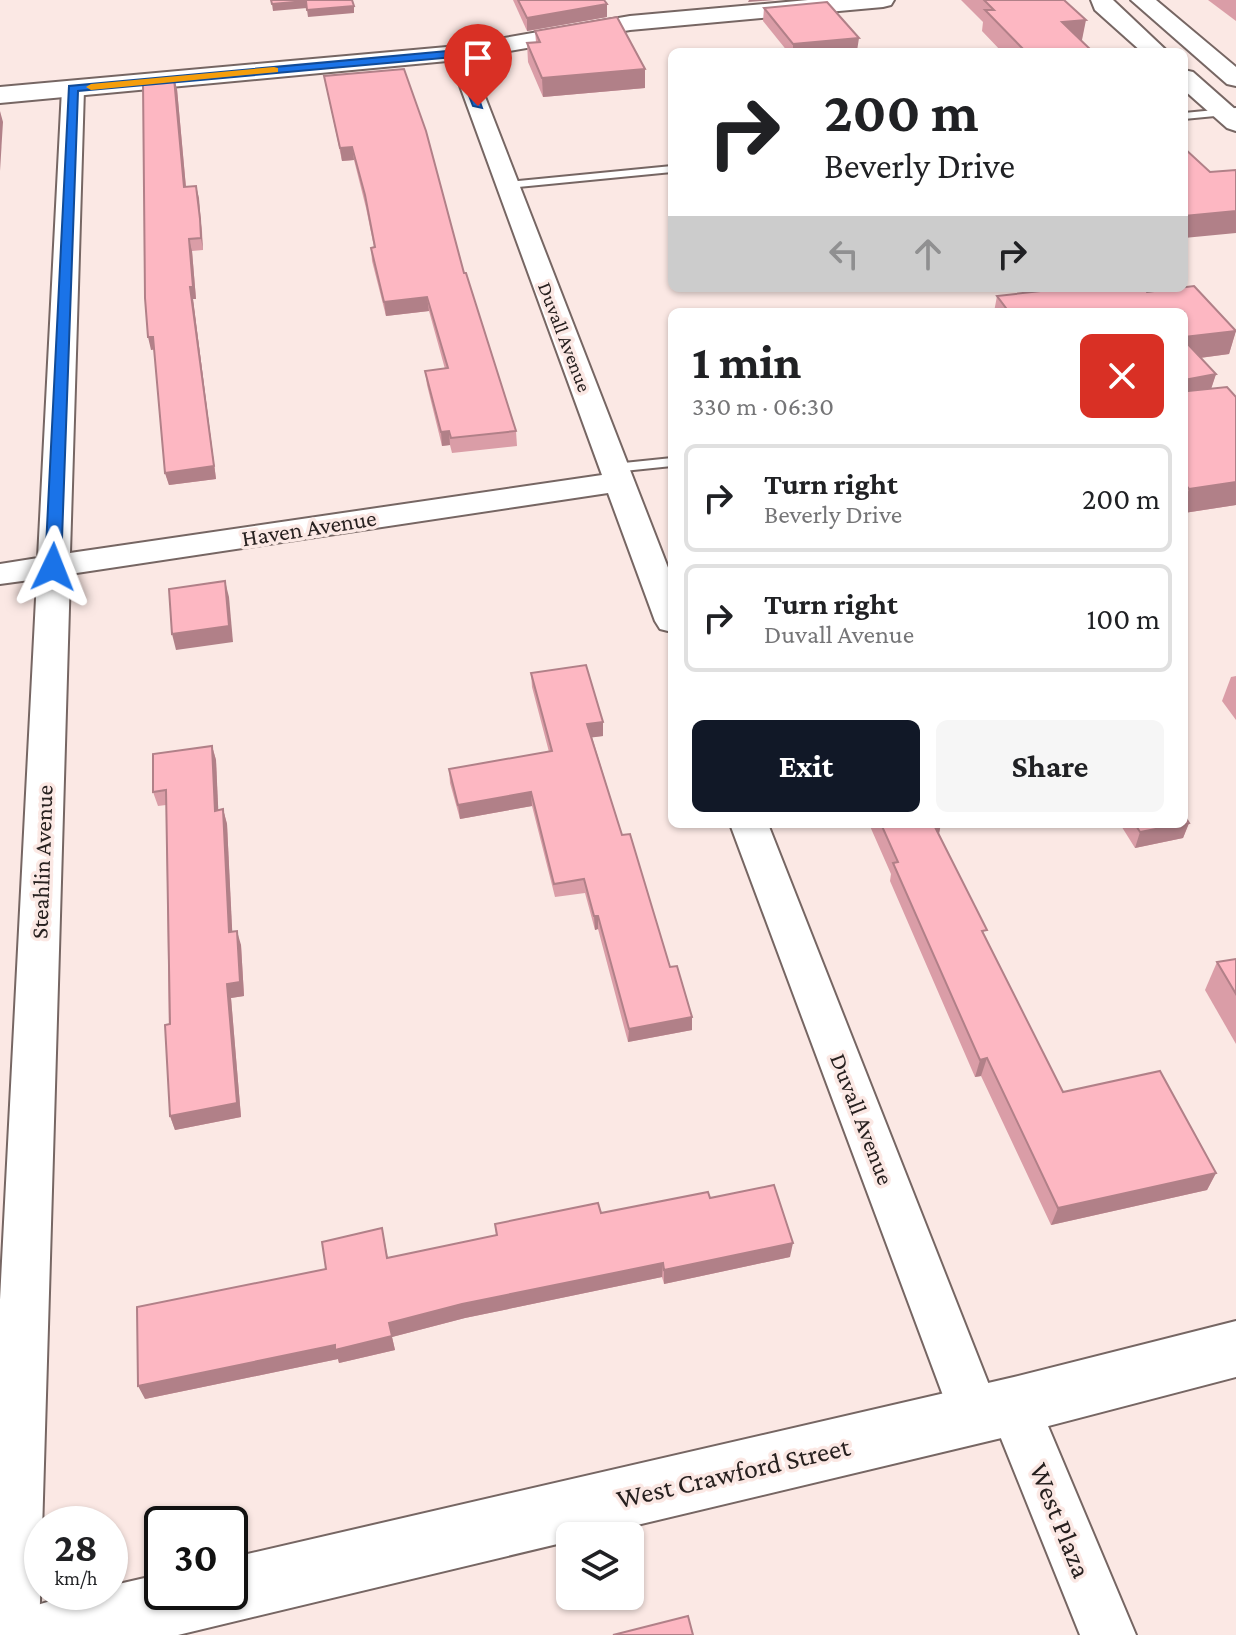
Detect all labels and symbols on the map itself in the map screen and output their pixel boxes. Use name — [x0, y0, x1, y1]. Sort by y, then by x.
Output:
pin — [444, 24, 512, 106]
street label: Duvall Avenue — [534, 279, 596, 395]
street label: Haven Avenue — [240, 504, 378, 551]
position arrow — [11, 525, 95, 609]
street label: Steahlin Avenue — [25, 784, 58, 940]
street label: Duvall Avenue — [825, 1049, 900, 1188]
street label: West Crawford Street — [613, 1430, 854, 1514]
street label: West Plaza — [1023, 1458, 1098, 1582]
speed limit sign: 30 — [144, 1506, 248, 1610]

